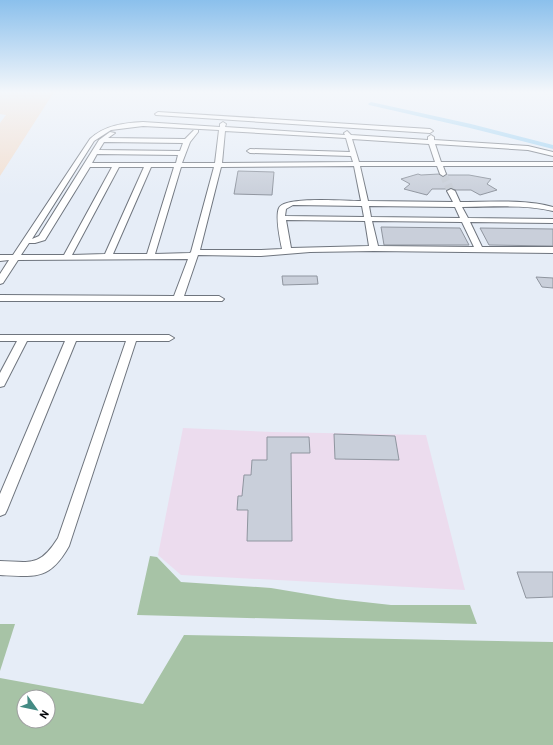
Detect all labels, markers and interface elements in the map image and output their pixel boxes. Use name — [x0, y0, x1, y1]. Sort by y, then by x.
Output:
north arrow — [16, 689, 56, 729]
text: N — [37, 708, 52, 721]

